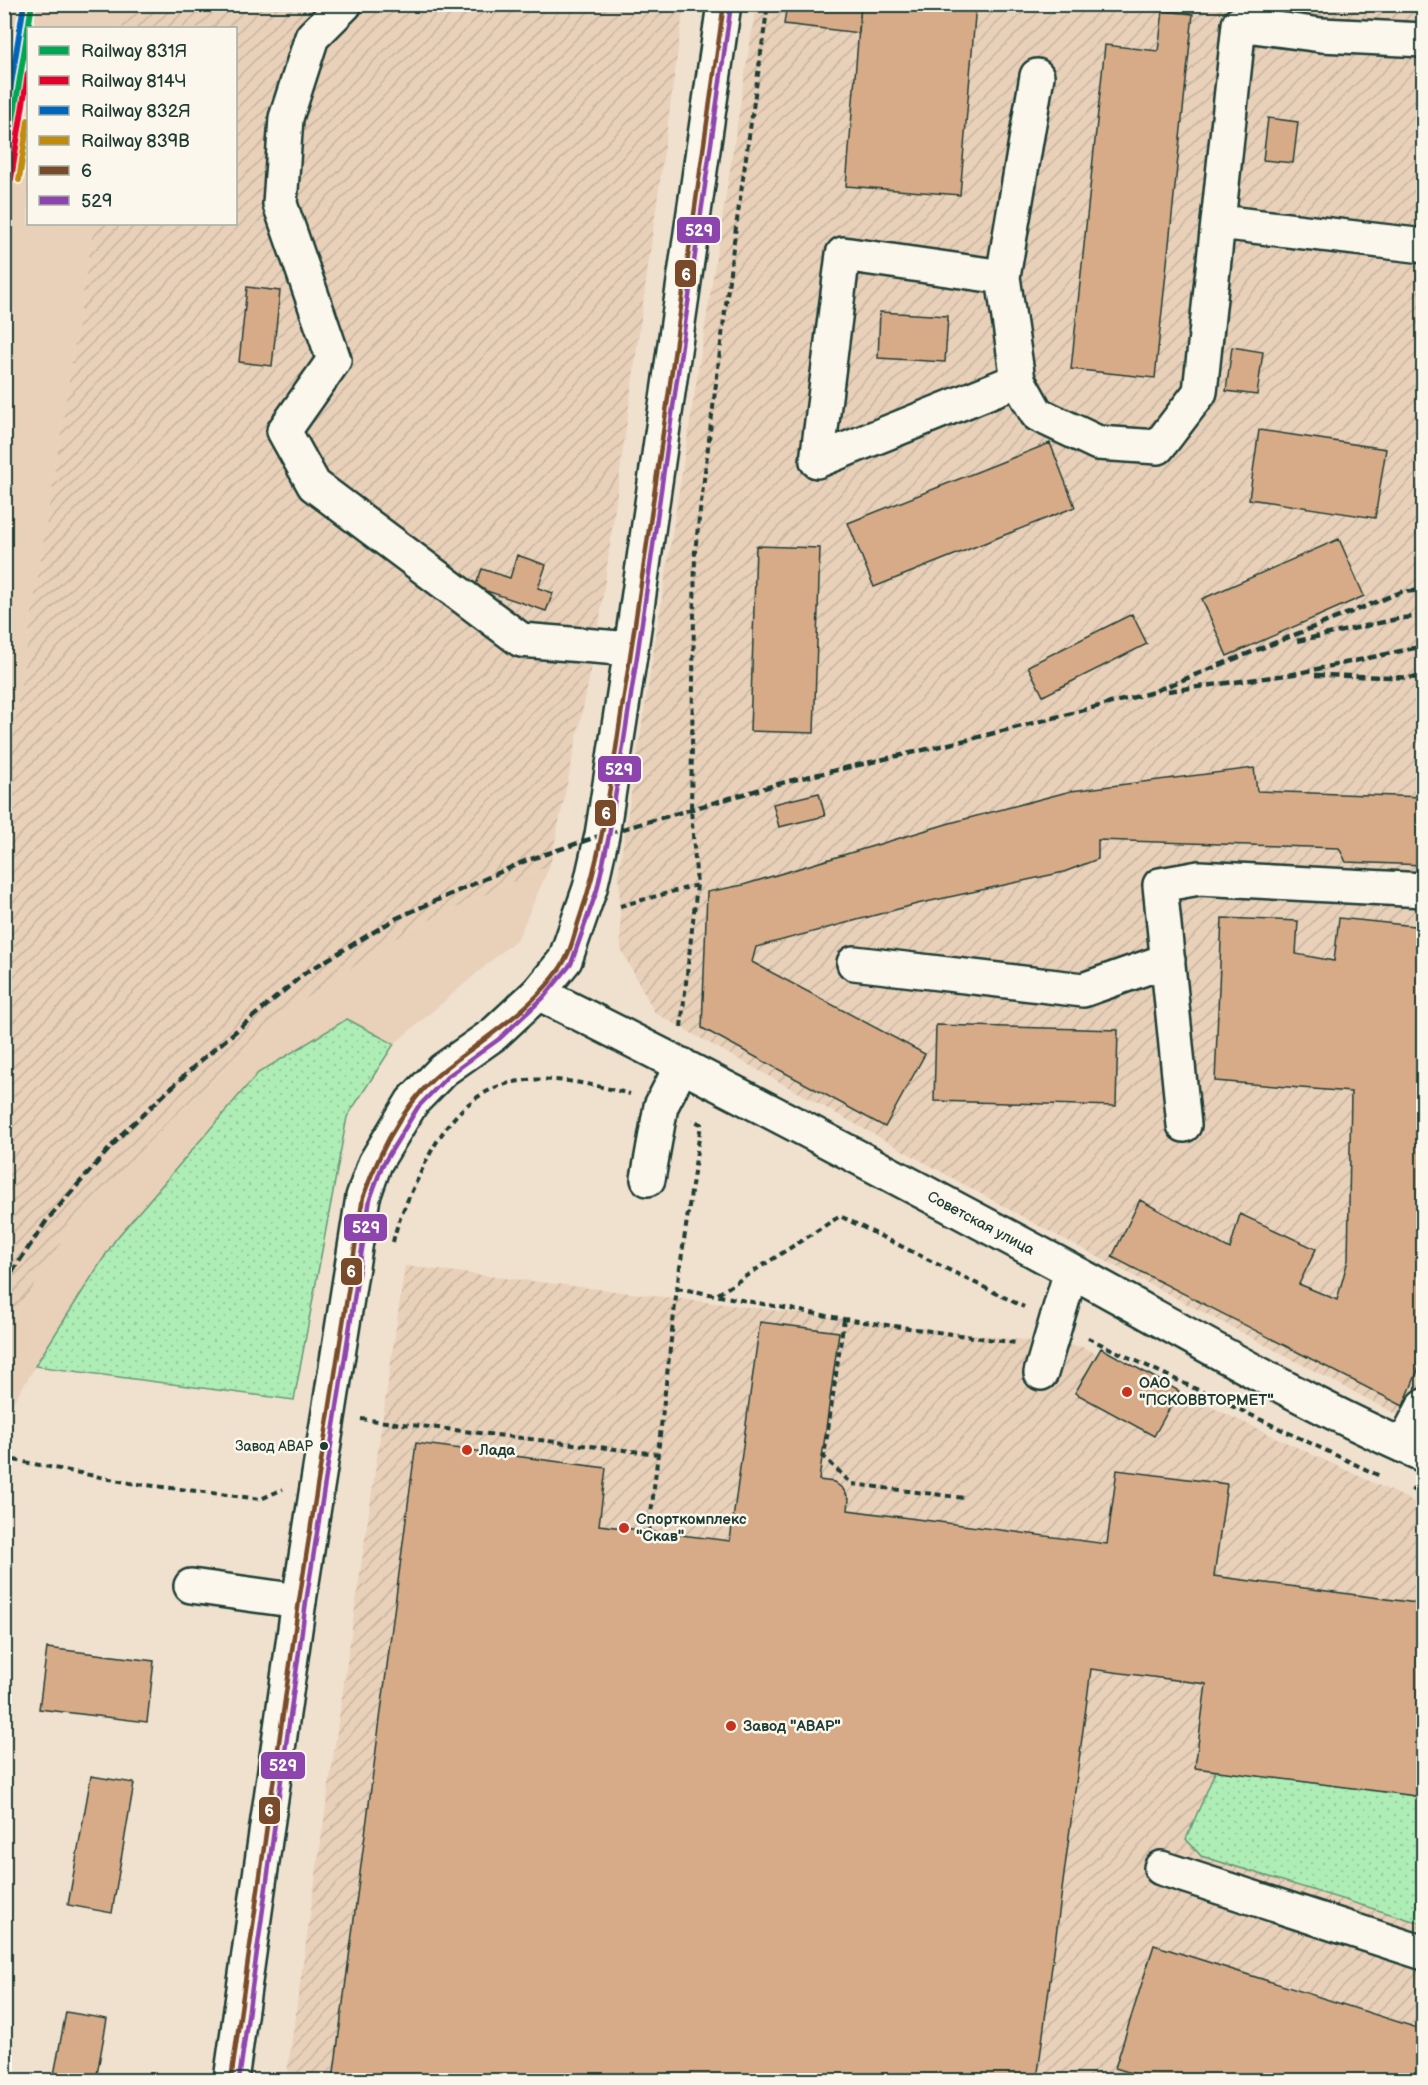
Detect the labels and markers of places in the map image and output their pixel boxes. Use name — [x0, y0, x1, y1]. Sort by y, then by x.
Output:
place label: ОАО "ПСКОВВТОРМЕТ" — [1139, 1374, 1274, 1410]
marker: ОАО "ПСКОВВТОРМЕТ" — [1120, 1385, 1134, 1399]
place label: Завод АВАР — [235, 1438, 313, 1455]
marker: Завод АВАР — [318, 1440, 330, 1452]
place label: Лада — [478, 1441, 515, 1460]
marker: Лада — [460, 1443, 474, 1457]
place label: Спорткомплекс "Скав" — [636, 1510, 747, 1546]
marker: Спорткомплекс "Скав" — [617, 1521, 631, 1535]
place label: Завод "АВАР" — [743, 1717, 841, 1736]
marker: Завод "АВАР" — [724, 1719, 738, 1733]

